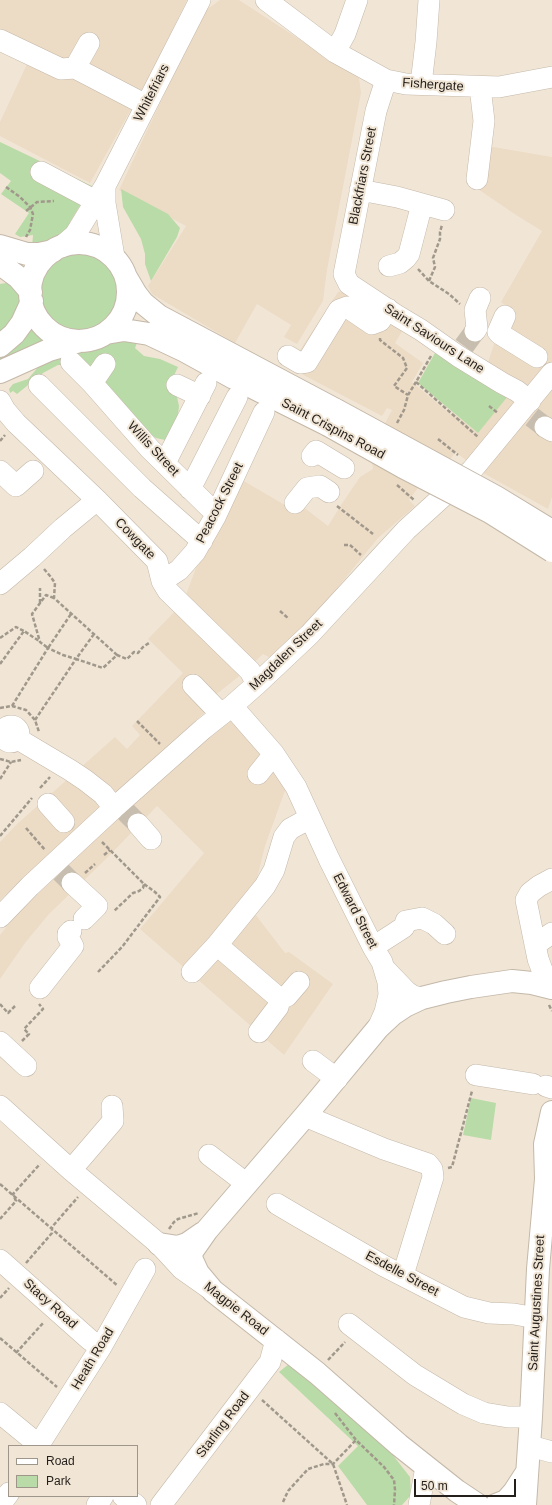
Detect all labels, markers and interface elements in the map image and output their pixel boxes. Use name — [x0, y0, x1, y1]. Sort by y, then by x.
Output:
street label: Whitefriars — [131, 62, 173, 124]
street label: Fishergate — [402, 75, 464, 95]
street label: Blackfriars Street — [346, 126, 380, 226]
street label: Saint Saviours Lane — [381, 301, 487, 377]
street label: Saint Crispins Road — [279, 395, 387, 463]
street label: Willis Street — [124, 419, 182, 479]
street label: Peacock Street — [193, 460, 247, 546]
street label: Cowgate — [112, 515, 158, 563]
street label: Magdalen Street — [246, 616, 326, 694]
street label: Edward Street — [329, 871, 381, 951]
street label: Saint Augustines Street — [526, 1235, 548, 1371]
street label: Esdelle Street — [363, 1248, 441, 1300]
street label: Stacy Road — [20, 1276, 80, 1332]
street label: Magpie Road — [201, 1279, 271, 1339]
street label: Heath Road — [68, 1325, 118, 1393]
street label: Starling Road — [193, 1389, 253, 1461]
legend — [8, 1445, 138, 1497]
text: Road — [46, 1454, 75, 1468]
scale bar — [416, 1471, 518, 1497]
text: Park — [46, 1474, 71, 1488]
text: 50 m — [421, 1479, 448, 1493]

